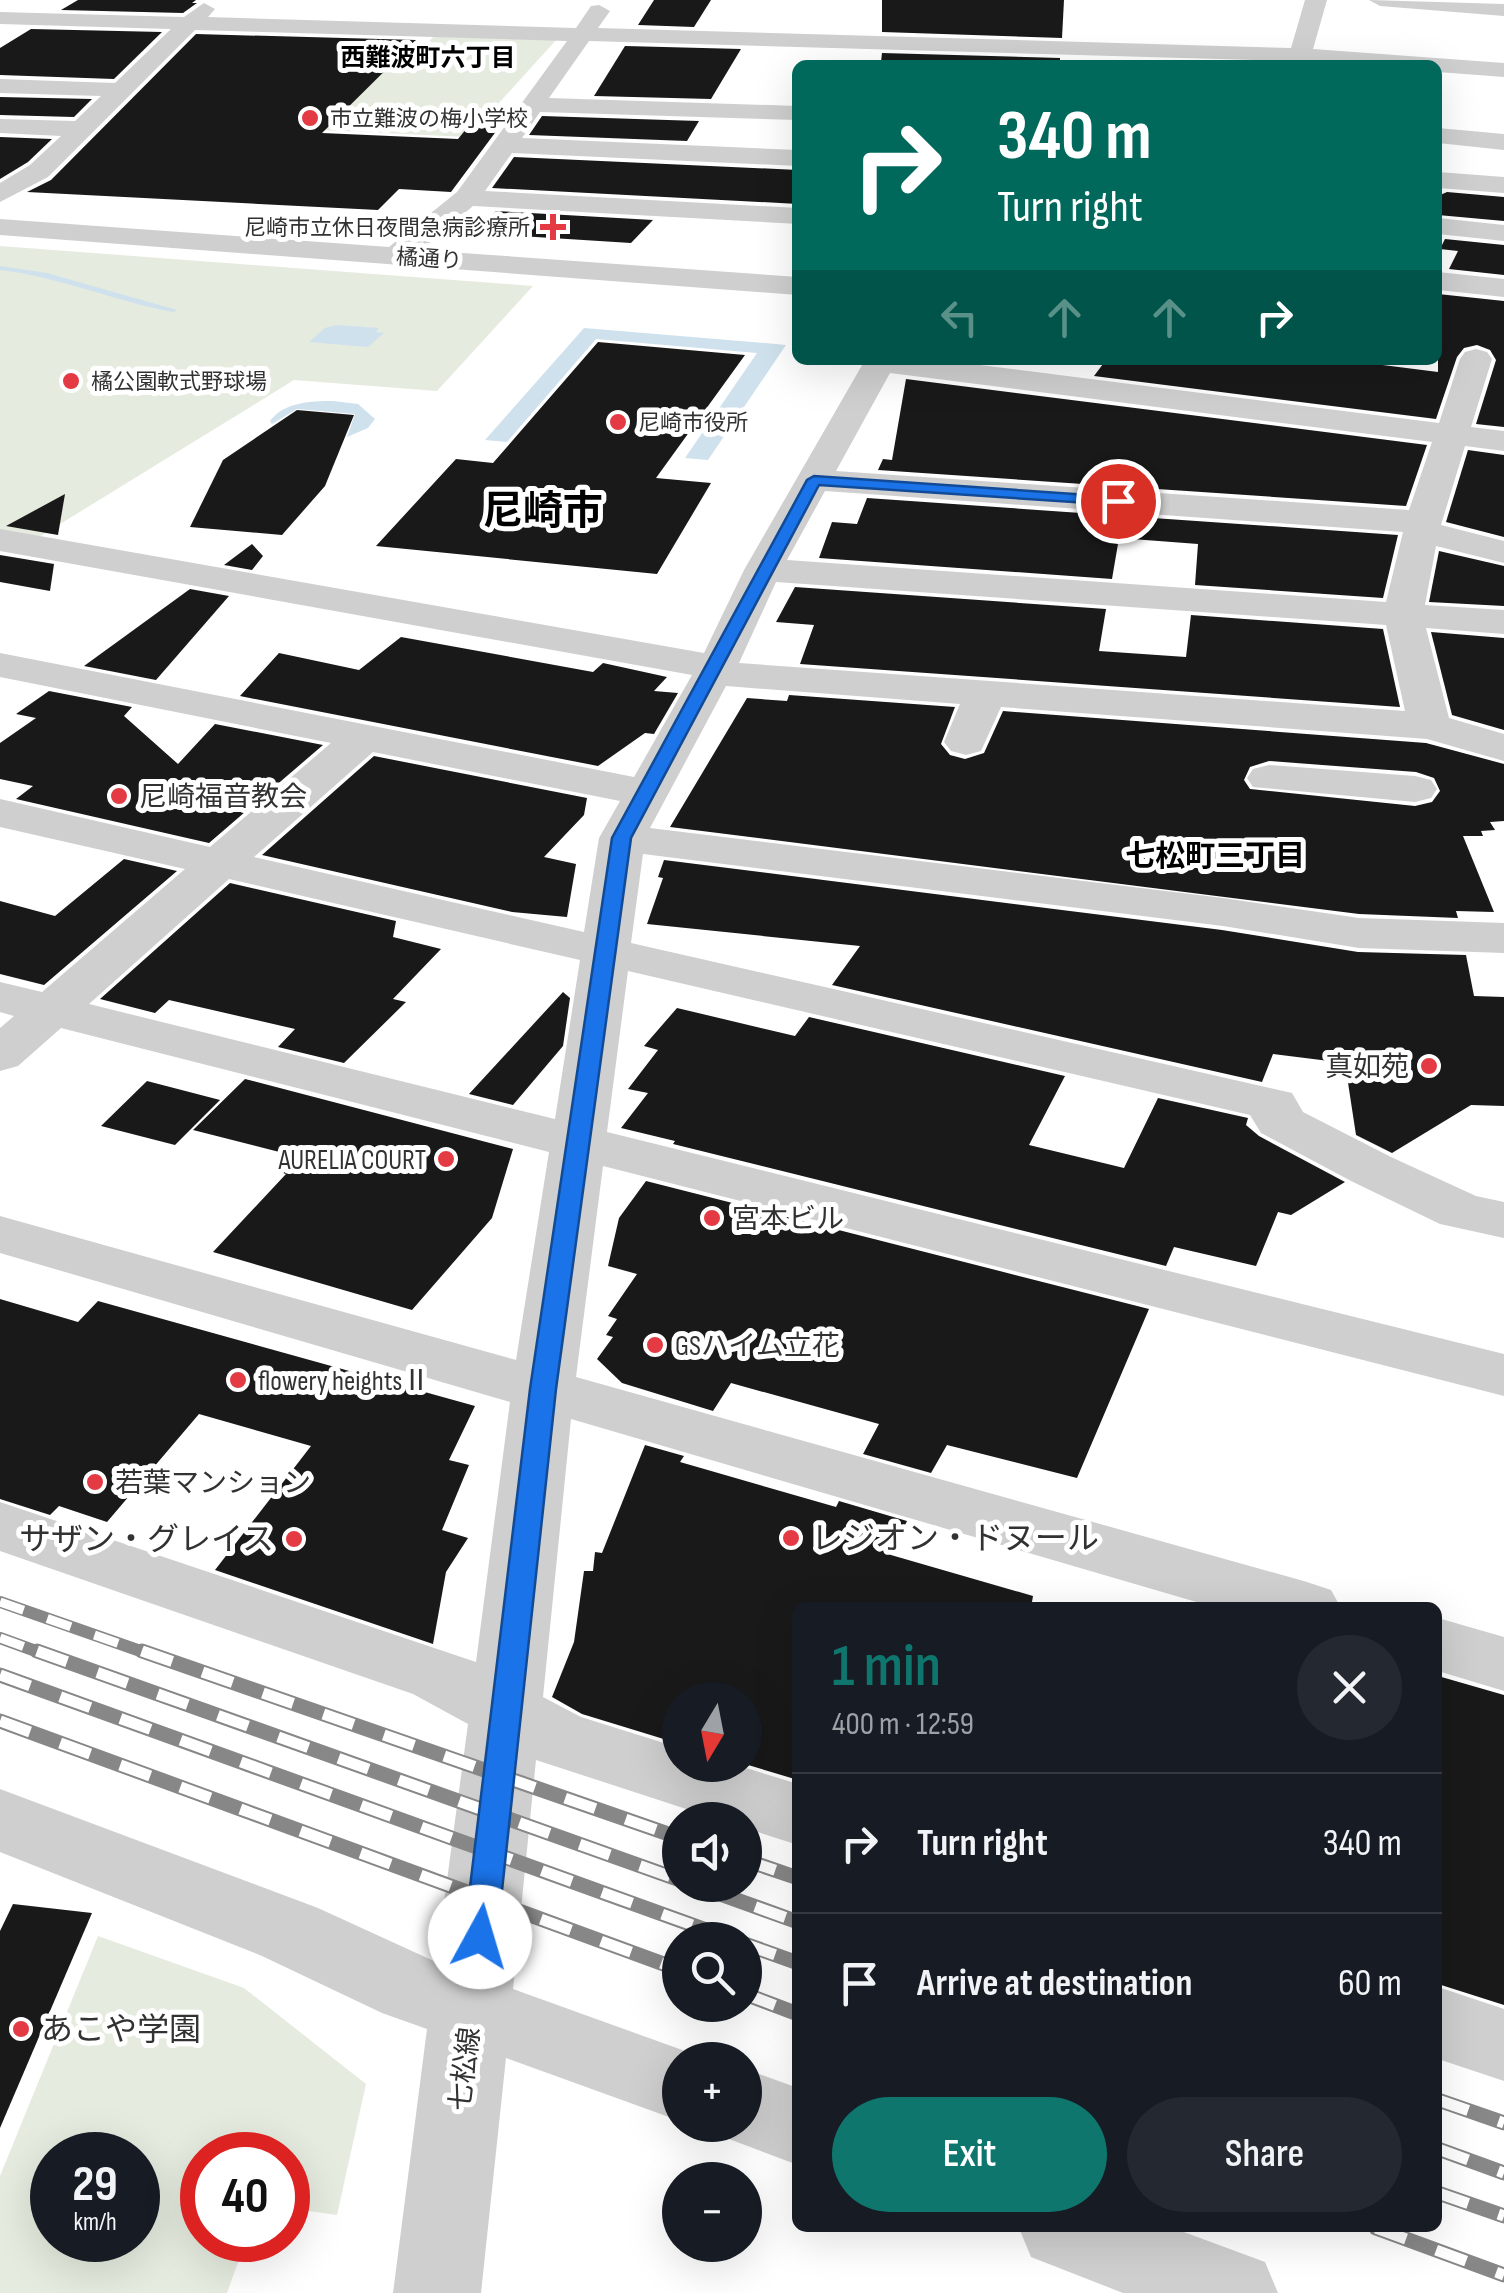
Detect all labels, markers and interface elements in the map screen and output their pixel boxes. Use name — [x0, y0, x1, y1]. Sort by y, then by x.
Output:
district label: 西難波町六丁目 — [340, 43, 516, 74]
text: 340 m — [997, 95, 1152, 179]
icon: right — [832, 100, 962, 230]
place label: 市立難波の梅小学校 — [330, 106, 528, 133]
marker: 市立難波の梅小学校 — [299, 107, 321, 129]
text: Turn right — [997, 180, 1143, 235]
marker: 尼崎市立休日夜間急病診療所 — [540, 214, 566, 240]
place label: 尼崎市立休日夜間急病診療所 — [244, 215, 530, 242]
street label: 橘通り — [395, 244, 463, 275]
icon: left — [932, 290, 987, 345]
icon: ahead — [1037, 290, 1092, 345]
icon: ahead — [1142, 290, 1197, 345]
icon: right — [1247, 290, 1302, 345]
place label: 橘公園軟式野球場 — [91, 369, 267, 396]
marker: 橘公園軟式野球場 — [60, 370, 82, 392]
place label: 尼崎市役所 — [638, 410, 748, 437]
marker: 尼崎市役所 — [607, 411, 629, 433]
pin — [1076, 459, 1161, 544]
icon: arrive — [1091, 474, 1146, 529]
district label: 尼崎市 — [483, 488, 603, 536]
place label: 尼崎福音教会 — [139, 781, 307, 814]
marker: 尼崎福音教会 — [108, 785, 130, 807]
district label: 七松町三丁目 — [1125, 839, 1305, 875]
place label: 真如苑 — [1325, 1051, 1409, 1084]
marker: 真如苑 — [1418, 1055, 1440, 1077]
place label: AURELIA COURT — [277, 1144, 426, 1177]
marker: AURELIA COURT — [435, 1148, 457, 1170]
place label: 宮本ビル — [732, 1203, 844, 1236]
marker: 宮本ビル — [701, 1207, 723, 1229]
place label: GSハイム立花 — [675, 1330, 840, 1363]
marker: GSハイム立花 — [644, 1334, 666, 1356]
place label: flowery heightsⅡ — [258, 1365, 430, 1398]
marker: flowery heightsⅡ — [227, 1369, 249, 1391]
place label: 若葉マンション — [115, 1467, 311, 1500]
marker: 若葉マンション — [84, 1471, 106, 1493]
place label: レジオン・ドヌール — [811, 1520, 1099, 1559]
place label: サザン・グレイス — [19, 1521, 274, 1560]
marker: レジオン・ドヌール — [780, 1527, 802, 1549]
marker: サザン・グレイス — [283, 1528, 305, 1550]
text: 1 min — [832, 1631, 941, 1703]
button: close — [1297, 1635, 1402, 1740]
north arrow — [662, 1682, 762, 1782]
map controls — [662, 1682, 762, 2262]
text: 400 m · 12:59 — [832, 1705, 974, 1744]
button: sound — [662, 1802, 762, 1902]
icon: right — [832, 1816, 887, 1871]
text: Turn right — [917, 1821, 1048, 1866]
text: 340 m — [1323, 1821, 1402, 1866]
position arrow — [428, 1885, 532, 1989]
button: search — [662, 1922, 762, 2022]
icon: arrive — [832, 1956, 887, 2011]
text: Arrive at destination — [917, 1961, 1192, 2006]
text: 60 m — [1338, 1961, 1402, 2006]
place label: あこや学園 — [41, 2011, 201, 2050]
marker: あこや学園 — [10, 2018, 32, 2040]
street label: 七松線 — [444, 2025, 487, 2113]
button: + — [662, 2042, 762, 2142]
button: Exit — [832, 2097, 1107, 2212]
button: Share — [1127, 2097, 1402, 2212]
speed limit sign: 40 — [180, 2132, 310, 2262]
text: 29 — [72, 2155, 118, 2215]
button: − — [662, 2162, 762, 2262]
text: km/h — [73, 2207, 117, 2238]

